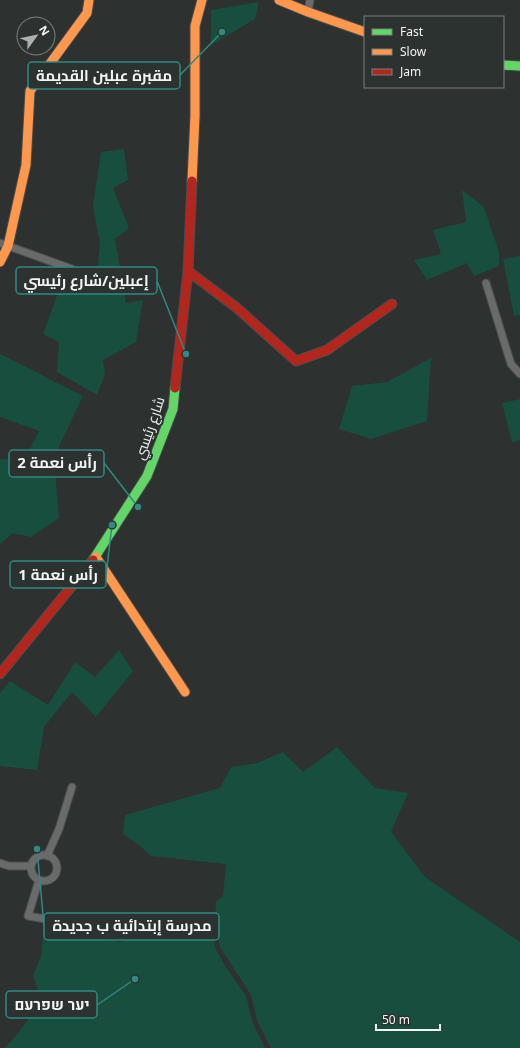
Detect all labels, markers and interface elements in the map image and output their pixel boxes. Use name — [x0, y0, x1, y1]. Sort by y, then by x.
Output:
north arrow — [16, 16, 56, 56]
legend — [364, 16, 504, 88]
text: N — [36, 22, 54, 38]
text: Fast — [400, 23, 424, 40]
text: Slow — [400, 43, 427, 60]
callout: مقبرة عبلين القديمة — [28, 62, 180, 89]
text: Jam — [399, 63, 421, 80]
text: مقبرة عبلين القديمة — [36, 65, 172, 85]
callout: إعبلين/شارع رئيسي — [16, 267, 157, 294]
text: إعبلين/شارع رئيسي — [23, 270, 149, 293]
street label: شارع رئيسي — [129, 394, 171, 463]
callout: رأس نعمة 2 — [9, 450, 104, 477]
text: رأس نعمة 2 — [17, 452, 97, 472]
callout: رأس نعمة 1 — [10, 561, 106, 588]
text: رأس نعمة 1 — [18, 564, 98, 584]
callout: مدرسة إبتدائية ب جديدة — [44, 913, 219, 940]
text: مدرسة إبتدائية ب جديدة — [52, 915, 212, 936]
callout: יער שפרעם — [6, 991, 97, 1018]
text: יער שפרעם — [14, 994, 90, 1014]
scale bar — [376, 1006, 440, 1032]
text: 50 m — [382, 1011, 410, 1028]

